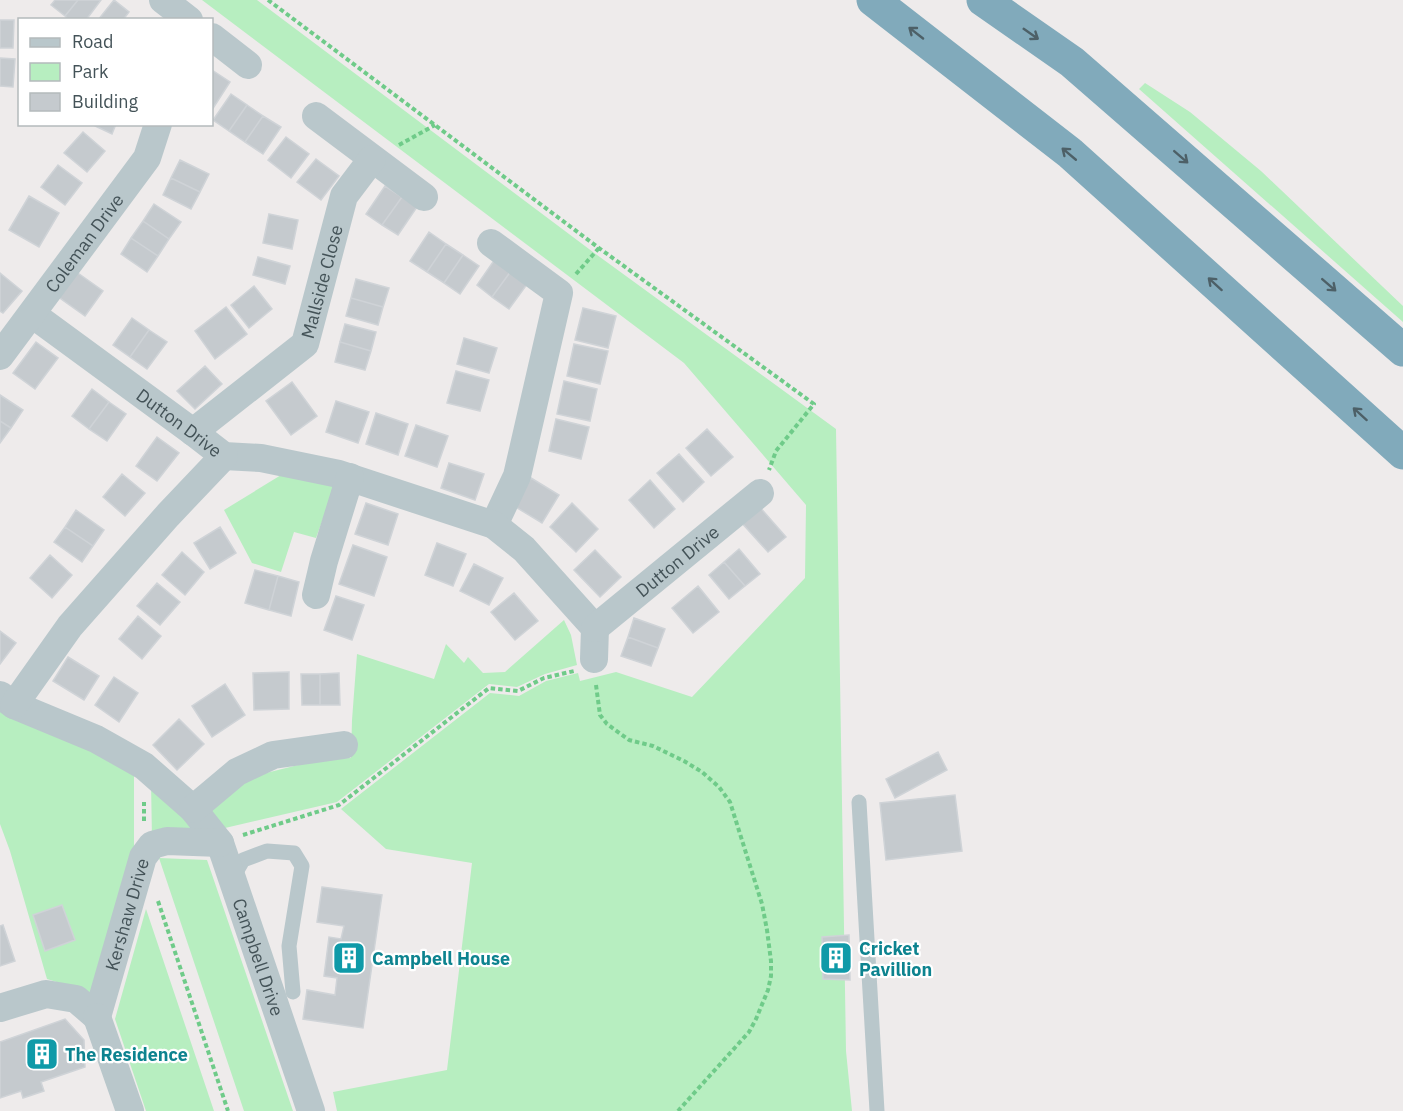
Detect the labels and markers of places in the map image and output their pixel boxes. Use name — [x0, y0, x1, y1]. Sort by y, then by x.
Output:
place label: Cricket Pavillion — [859, 937, 932, 981]
building icon: Campbell House — [331, 940, 367, 976]
building icon: Cricket Pavillion — [818, 940, 854, 976]
place label: Campbell House — [372, 947, 510, 970]
building icon: The Residence — [24, 1036, 60, 1072]
place label: The Residence — [65, 1043, 188, 1066]

